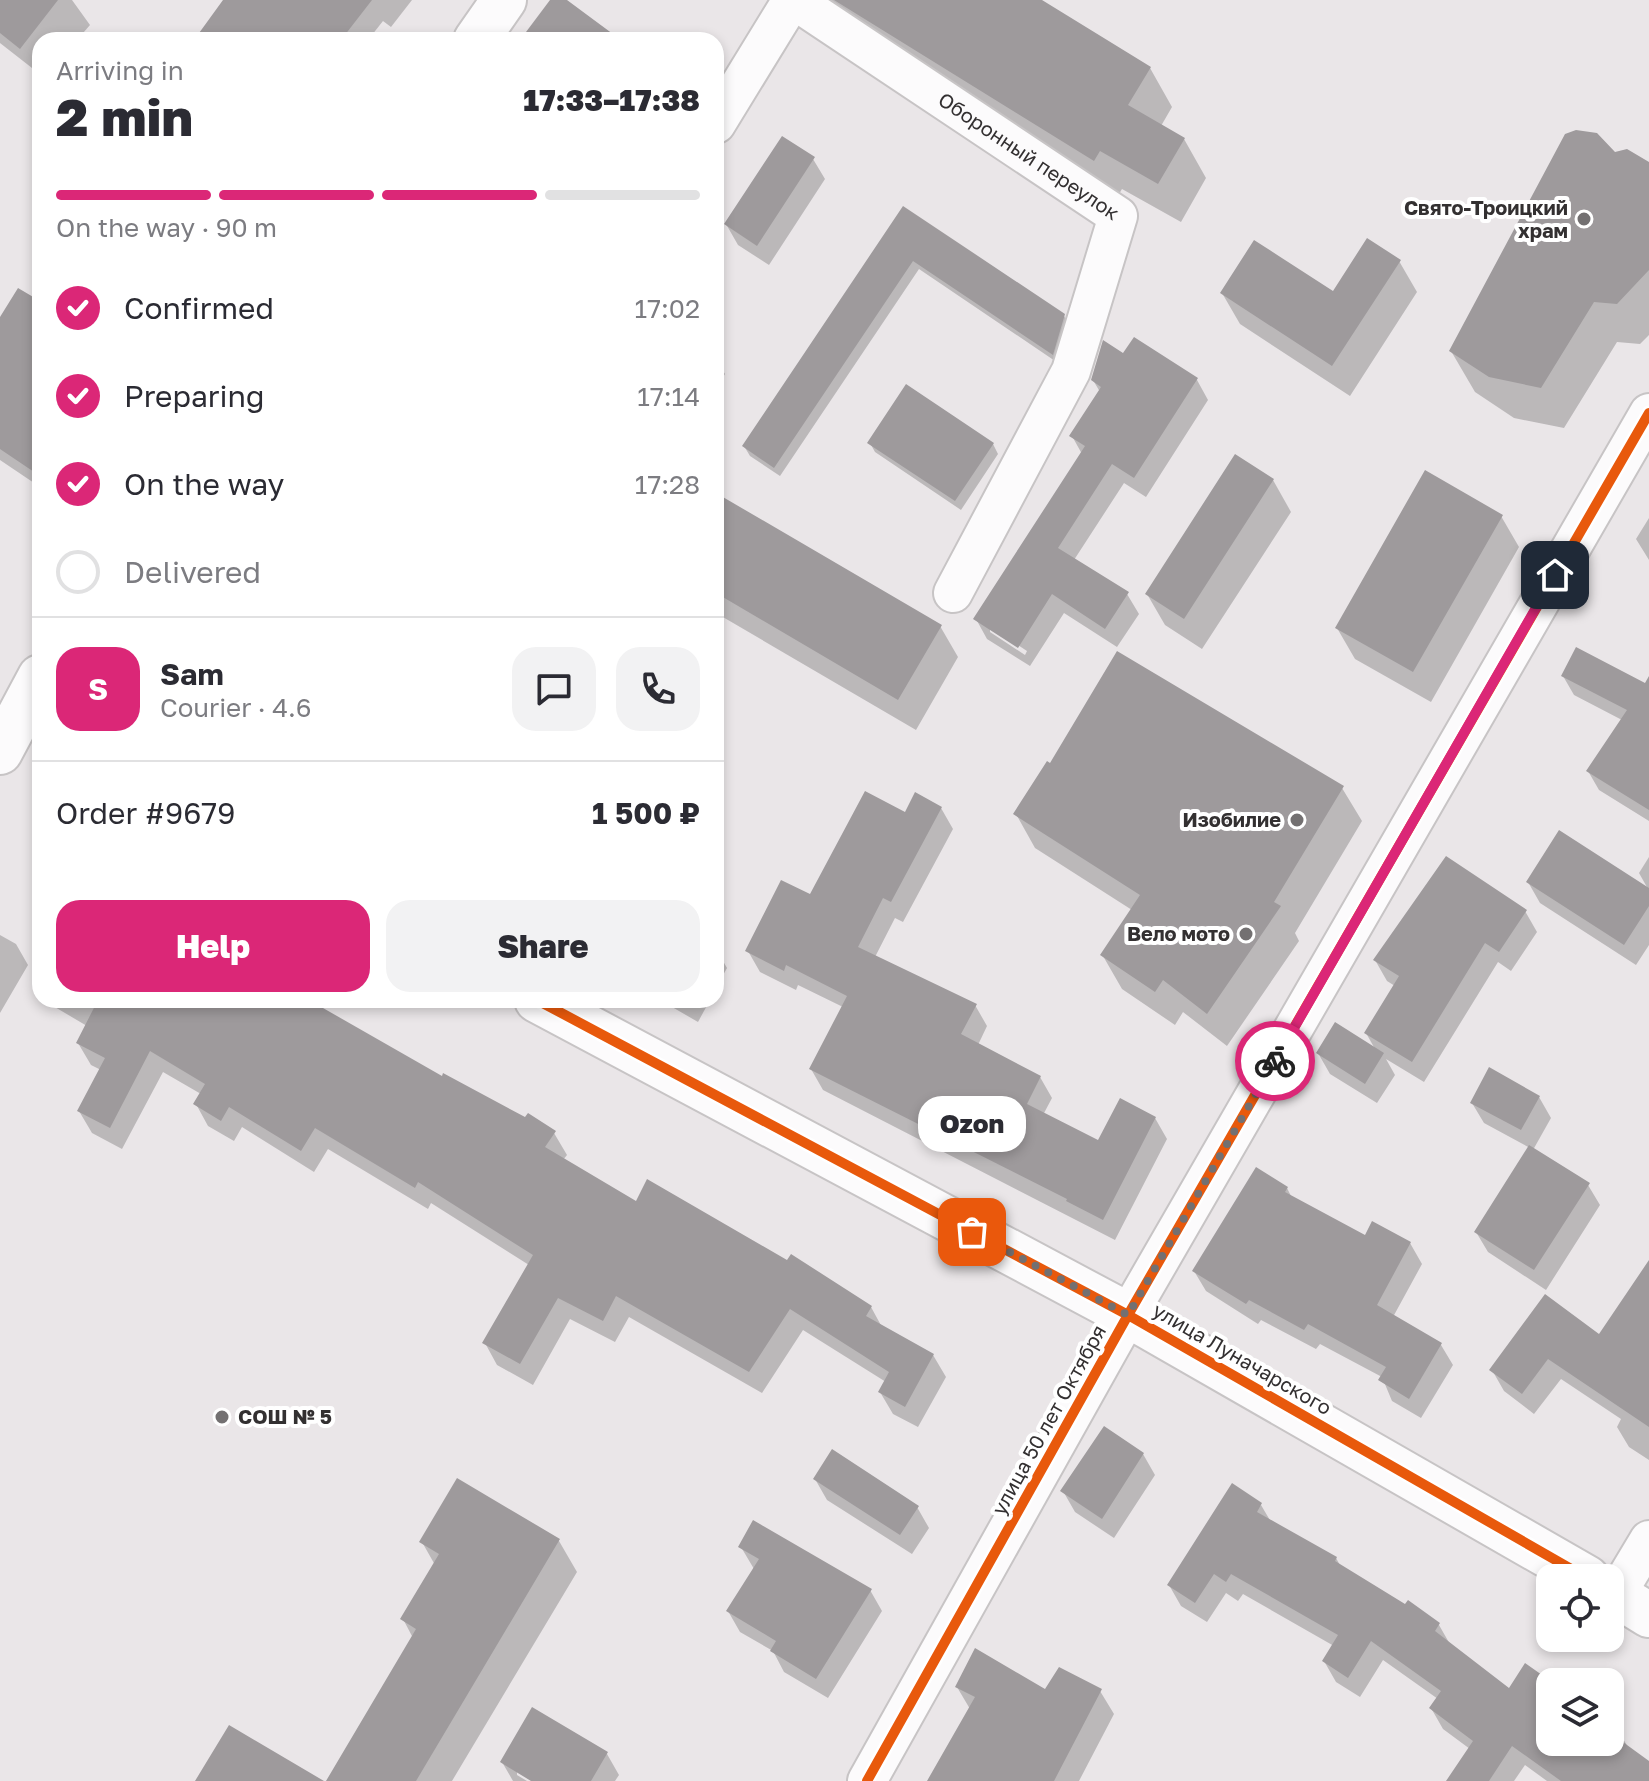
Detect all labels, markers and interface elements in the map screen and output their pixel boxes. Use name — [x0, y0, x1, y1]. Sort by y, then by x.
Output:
text: Arriving in — [56, 55, 184, 86]
text: 17:33–17:38 — [523, 82, 700, 118]
text: 2 min — [56, 85, 193, 147]
street label: Оборонный переулок — [934, 87, 1124, 224]
place label: Свято-Троицкий храм — [1404, 195, 1568, 242]
marker: Свято-Троицкий храм — [1575, 210, 1593, 228]
text: On the way · 90 m — [56, 212, 277, 243]
icon: check — [56, 286, 100, 330]
text: Confirmed — [124, 290, 274, 326]
text: 17:02 — [635, 293, 700, 324]
icon: check — [56, 374, 100, 418]
text: Preparing — [124, 378, 265, 414]
text: 17:14 — [637, 381, 700, 412]
icon: check — [56, 462, 100, 506]
text: On the way — [124, 466, 284, 502]
text: 17:28 — [635, 469, 700, 500]
pin — [1521, 541, 1589, 609]
icon: home — [1533, 553, 1577, 597]
text: Delivered — [124, 554, 261, 590]
button: chat — [512, 647, 596, 731]
button: phone — [616, 647, 700, 731]
text: Sam — [160, 656, 224, 692]
text: S — [88, 671, 108, 707]
text: Courier · 4.6 — [160, 692, 312, 723]
text: Order #9679 — [56, 795, 235, 831]
text: 1 500 ₽ — [592, 795, 700, 831]
place label: Изобилие — [1182, 807, 1281, 831]
marker: Изобилие — [1288, 811, 1306, 829]
button: Help — [56, 900, 370, 992]
button: Share — [386, 900, 700, 992]
place label: Вело мото — [1127, 921, 1230, 945]
marker: Вело мото — [1237, 925, 1255, 943]
courier — [1235, 1021, 1315, 1101]
icon: bike — [1253, 1039, 1297, 1083]
callout: Ozon — [918, 1096, 1026, 1152]
text: Ozon — [940, 1108, 1004, 1139]
pin — [938, 1198, 1006, 1266]
icon: bag — [950, 1210, 994, 1254]
street label: улица Луначарского — [1149, 1297, 1336, 1419]
street label: улица 50 лет Октября — [986, 1320, 1110, 1519]
place label: СОШ № 5 — [238, 1404, 332, 1428]
marker: СОШ № 5 — [213, 1408, 231, 1426]
map controls — [1536, 1564, 1624, 1756]
button: locate — [1536, 1564, 1624, 1652]
button: layers — [1536, 1668, 1624, 1756]

